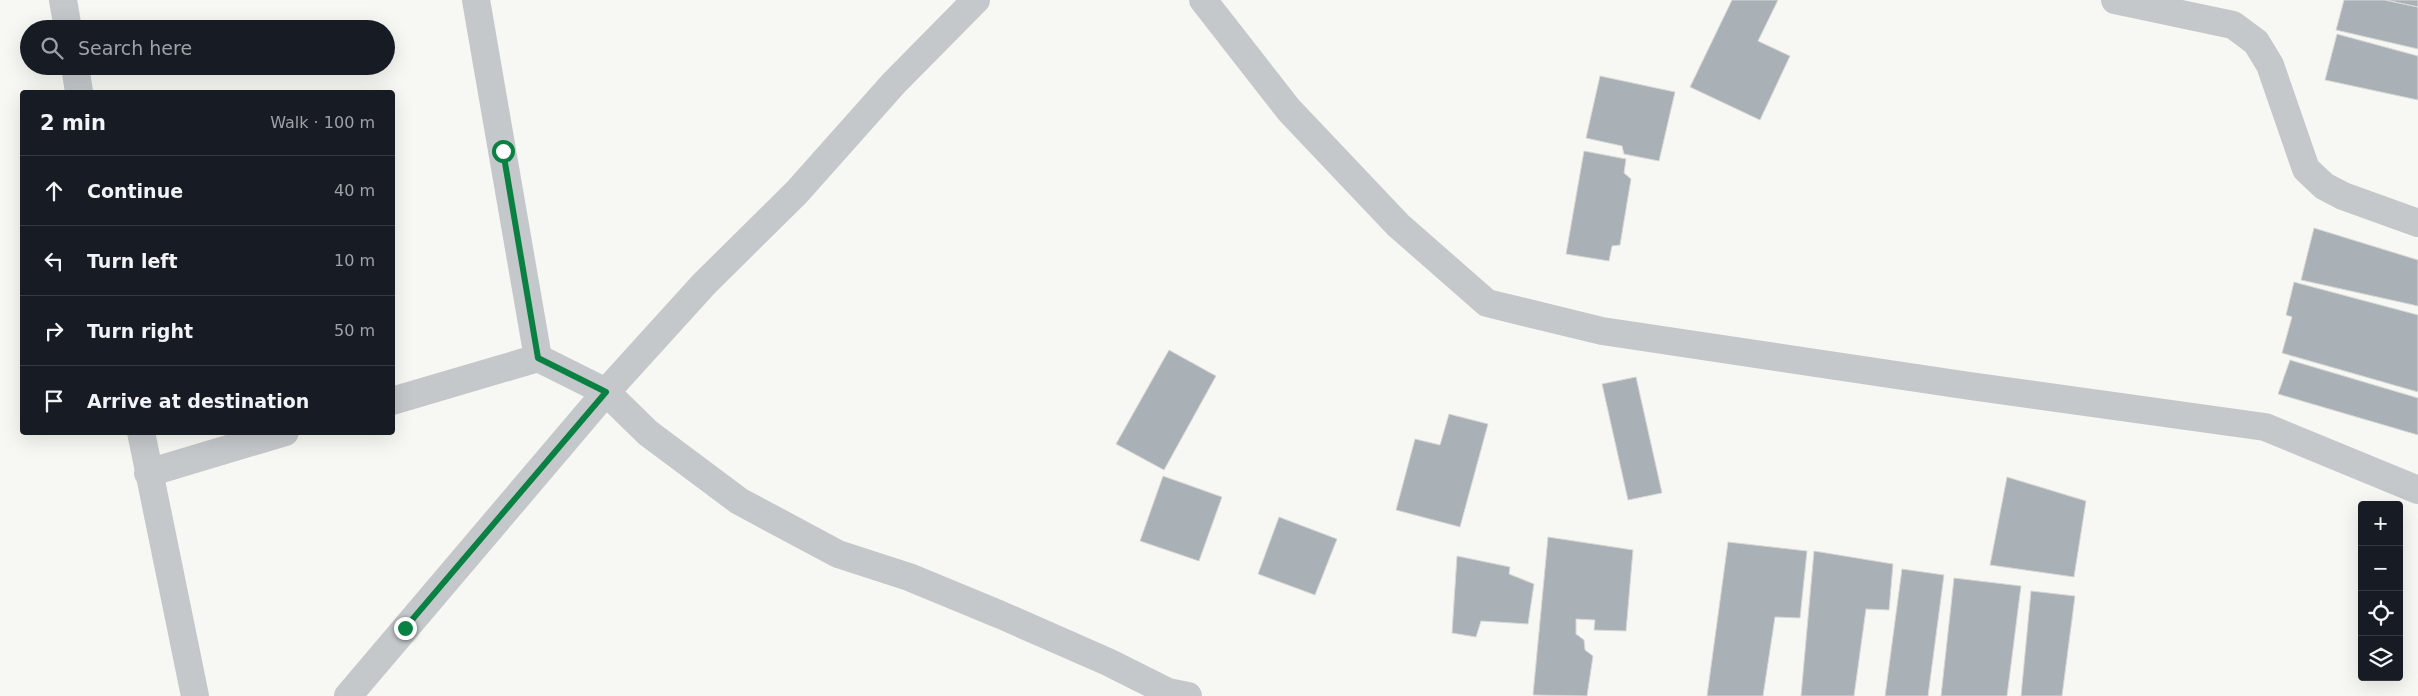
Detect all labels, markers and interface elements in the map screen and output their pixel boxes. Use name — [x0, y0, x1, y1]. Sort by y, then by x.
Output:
search box — [20, 20, 395, 75]
icon: search — [38, 34, 66, 62]
text: Search here — [78, 37, 192, 59]
text: 2 min — [40, 111, 106, 135]
text: Walk · 100 m — [270, 113, 375, 132]
route start — [492, 140, 515, 163]
icon: ahead — [40, 177, 68, 205]
text: Continue — [87, 180, 183, 202]
text: 40 m — [334, 181, 375, 200]
icon: left — [40, 247, 68, 275]
text: Turn left — [87, 250, 178, 272]
text: 10 m — [334, 251, 375, 270]
icon: right — [40, 317, 68, 345]
text: Turn right — [87, 320, 193, 342]
text: 50 m — [334, 321, 375, 340]
icon: arrive — [40, 387, 68, 415]
text: Arrive at destination — [87, 390, 309, 412]
map controls — [2358, 501, 2403, 681]
button: + — [2358, 501, 2403, 546]
button: − — [2358, 546, 2403, 591]
button: locate — [2358, 591, 2403, 636]
route end — [394, 617, 417, 640]
button: layers — [2358, 636, 2403, 681]

